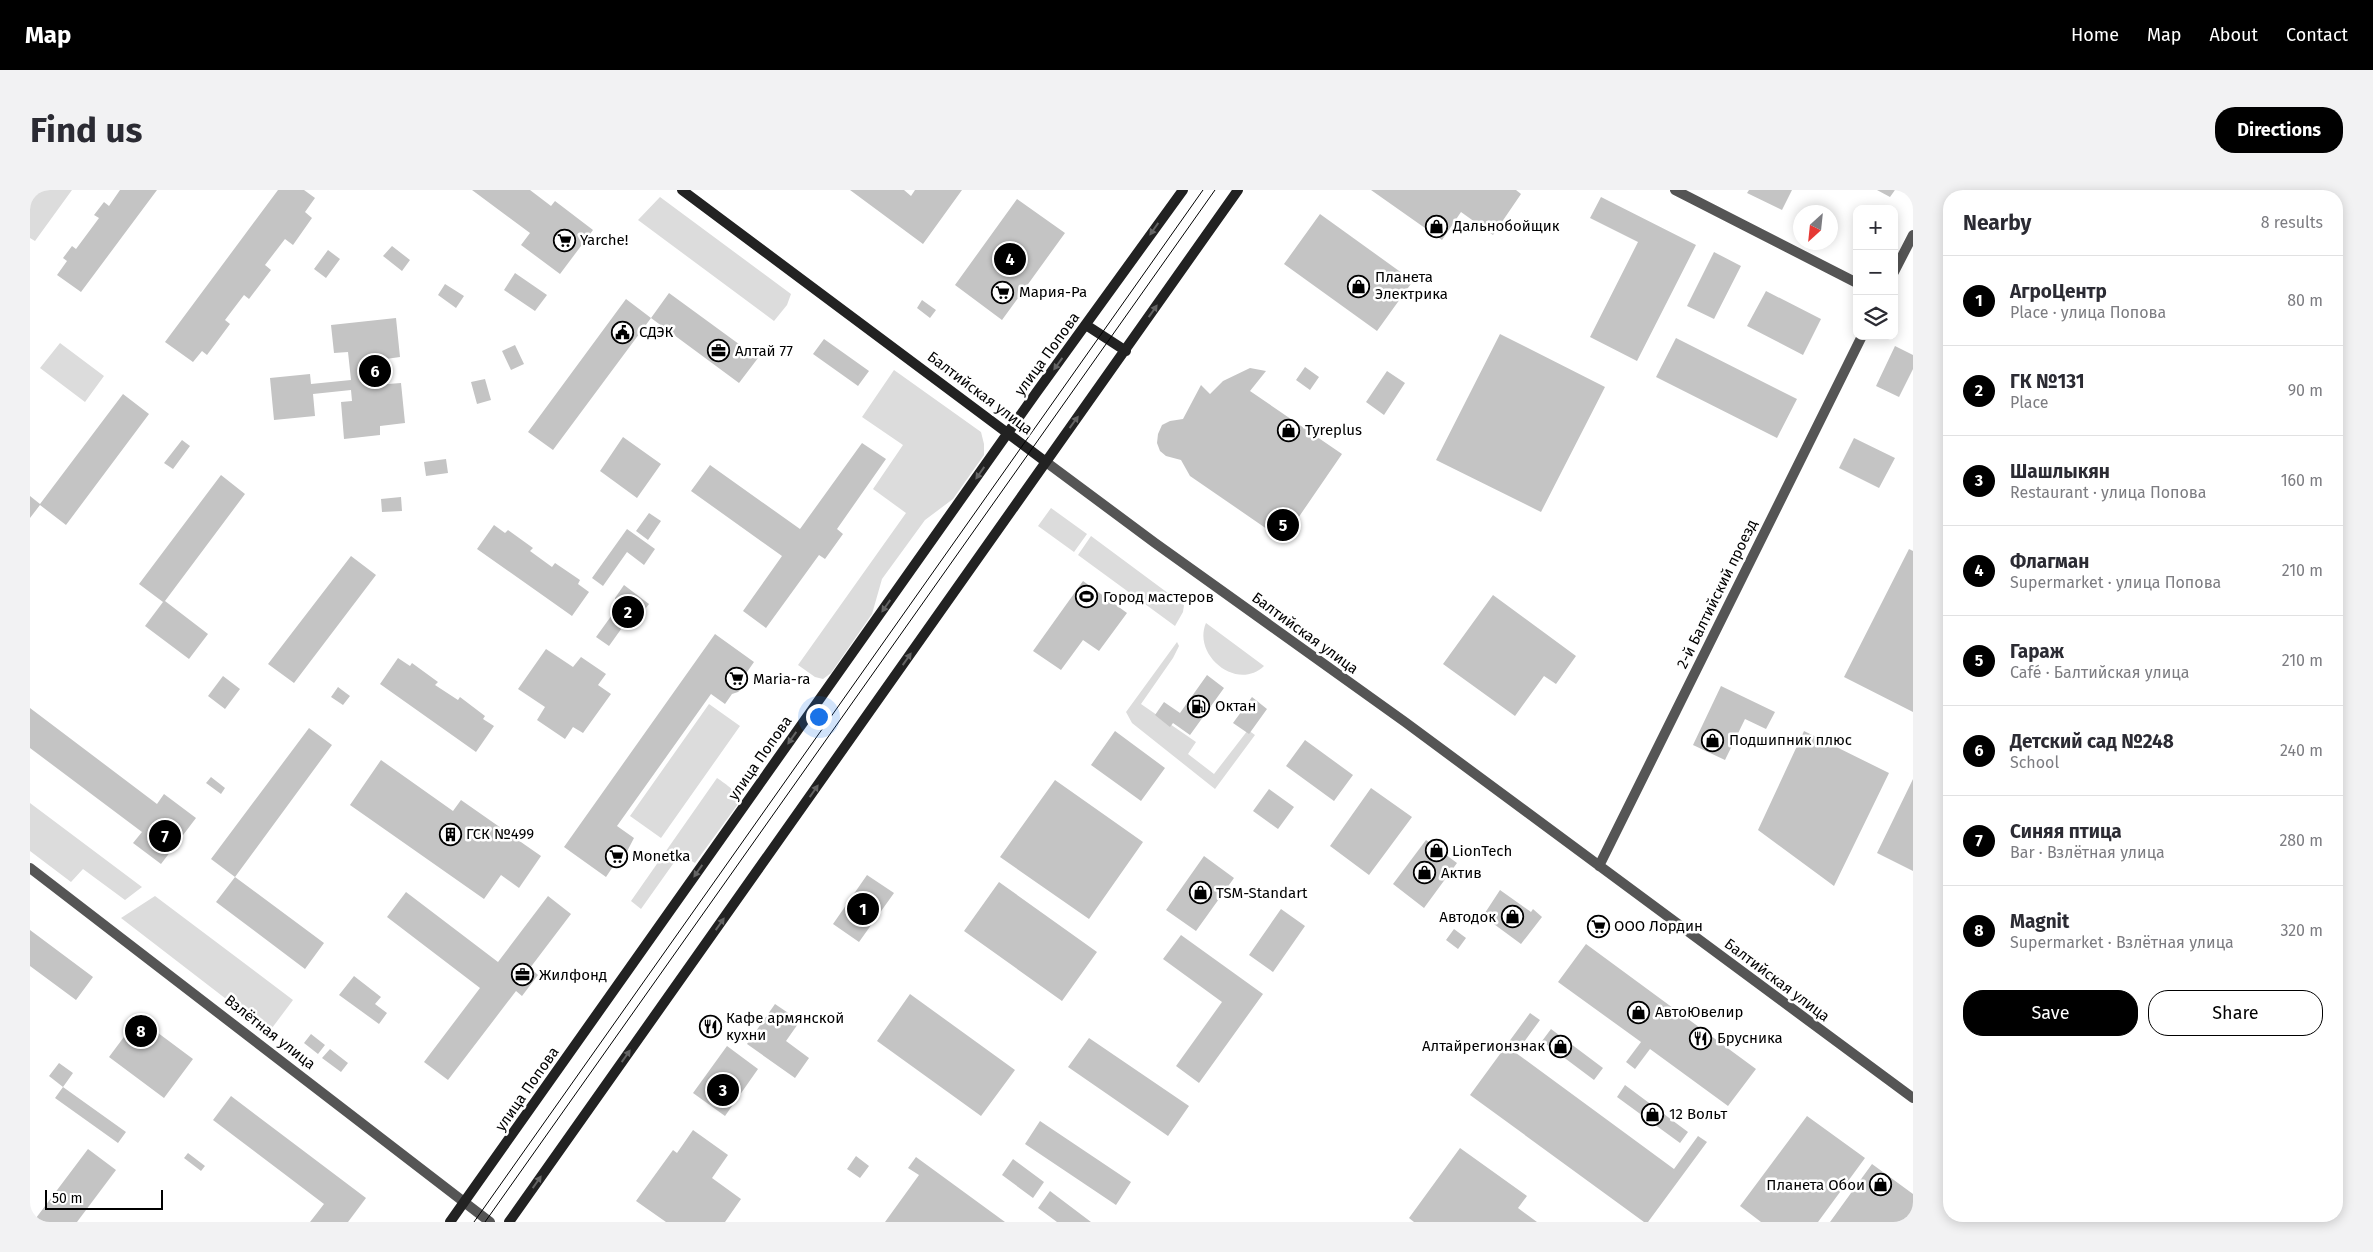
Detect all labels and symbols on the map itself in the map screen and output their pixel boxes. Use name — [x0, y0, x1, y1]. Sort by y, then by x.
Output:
north arrow — [1793, 205, 1838, 250]
shop icon: Дальнобойщик — [1425, 214, 1449, 238]
place label: Дальнобойщик — [1452, 217, 1560, 235]
one-way arrow — [1149, 223, 1159, 236]
supermarket icon: Yarche! — [552, 228, 576, 252]
place label: Yarche! — [580, 231, 628, 249]
pin: 4 — [994, 240, 1026, 278]
place label: Планета Электрика — [1375, 268, 1448, 303]
shop icon: Планета Электрика — [1347, 274, 1371, 298]
supermarket icon: Мария-Ра — [991, 280, 1015, 304]
place label: Мария-Ра — [1019, 283, 1087, 301]
one-way arrow — [1148, 304, 1158, 318]
street label: улица Попова — [1011, 309, 1083, 399]
public building icon: СДЭК — [611, 320, 635, 344]
place label: СДЭК — [639, 323, 674, 341]
office icon: Алтай 77 — [707, 339, 731, 363]
place label: Алтай 77 — [735, 342, 793, 360]
street label: Балтийская улица — [924, 348, 1036, 438]
pin: 6 — [359, 352, 391, 390]
one-way arrow — [1052, 357, 1063, 370]
one-way arrow — [1069, 415, 1079, 429]
shop icon: Tyreplus — [1277, 418, 1301, 442]
place label: Tyreplus — [1305, 421, 1362, 439]
one-way arrow — [975, 466, 985, 480]
pin: 5 — [1267, 506, 1299, 544]
street label: 2-й Балтийский проезд — [1673, 517, 1761, 671]
sports icon: Город мастеров — [1075, 585, 1099, 609]
place label: Город мастеров — [1103, 588, 1214, 606]
street label: Балтийская улица — [1248, 588, 1362, 678]
pin: 2 — [612, 593, 644, 631]
one-way arrow — [881, 599, 891, 613]
one-way arrow — [902, 652, 912, 665]
supermarket icon: Maria-ra — [725, 667, 749, 691]
place label: Maria-ra — [753, 670, 810, 688]
fuel station icon: Октан — [1187, 694, 1211, 718]
place label: Октан — [1215, 697, 1256, 715]
your location — [806, 704, 832, 730]
street label: улица Попова — [724, 712, 796, 804]
shop icon: Подшипник плюс — [1701, 728, 1725, 752]
place label: Подшипник плюс — [1729, 731, 1852, 749]
one-way arrow — [787, 732, 797, 745]
one-way arrow — [809, 785, 819, 798]
pin: 7 — [149, 817, 181, 855]
building icon: ГСК №499 — [438, 822, 462, 846]
place label: ГСК №499 — [466, 825, 534, 843]
shop icon: LionTech — [1424, 839, 1448, 863]
place label: LionTech — [1452, 842, 1512, 860]
supermarket icon: Monetka — [604, 844, 628, 868]
place label: Monetka — [632, 847, 690, 865]
shop icon: Актив — [1413, 861, 1437, 885]
one-way arrow — [693, 864, 703, 878]
place label: Актив — [1441, 864, 1482, 882]
shop icon: TSM-Standart — [1188, 881, 1212, 905]
place label: TSM-Standart — [1216, 884, 1308, 902]
pin: 1 — [847, 890, 879, 928]
shop icon: Автодок — [1500, 905, 1524, 929]
place label: Автодок — [1439, 908, 1496, 926]
supermarket icon: ООО Лордин — [1586, 914, 1610, 938]
one-way arrow — [715, 917, 725, 931]
place label: ООО Лордин — [1614, 917, 1703, 935]
street label: Балтийская улица — [1721, 935, 1833, 1025]
office icon: Жилфонд — [511, 963, 535, 987]
place label: Жилфонд — [539, 966, 607, 984]
street label: Взлётная улица — [221, 991, 319, 1073]
shop icon: АвтоЮвелир — [1627, 1000, 1651, 1024]
place label: АвтоЮвелир — [1655, 1003, 1743, 1021]
place label: Кафе армянской кухни — [726, 1009, 844, 1044]
pin: 8 — [125, 1012, 157, 1050]
restaurant icon: Кафе армянской кухни — [698, 1015, 722, 1039]
restaurant icon: Брусника — [1689, 1026, 1713, 1050]
place label: Брусника — [1717, 1029, 1783, 1047]
shop icon: Алтайрегионзнак — [1549, 1034, 1573, 1058]
place label: Алтайрегионзнак — [1422, 1037, 1545, 1055]
street label: улица Попова — [491, 1043, 563, 1135]
one-way arrow — [621, 1050, 631, 1063]
pin: 3 — [707, 1071, 739, 1109]
shop icon: 12 Вольт — [1641, 1102, 1665, 1126]
place label: 12 Вольт — [1669, 1105, 1727, 1123]
shop icon: Планета Обои — [1869, 1173, 1893, 1197]
one-way arrow — [532, 1175, 542, 1189]
place label: Планета Обои — [1766, 1176, 1865, 1194]
scale bar — [45, 1187, 162, 1210]

